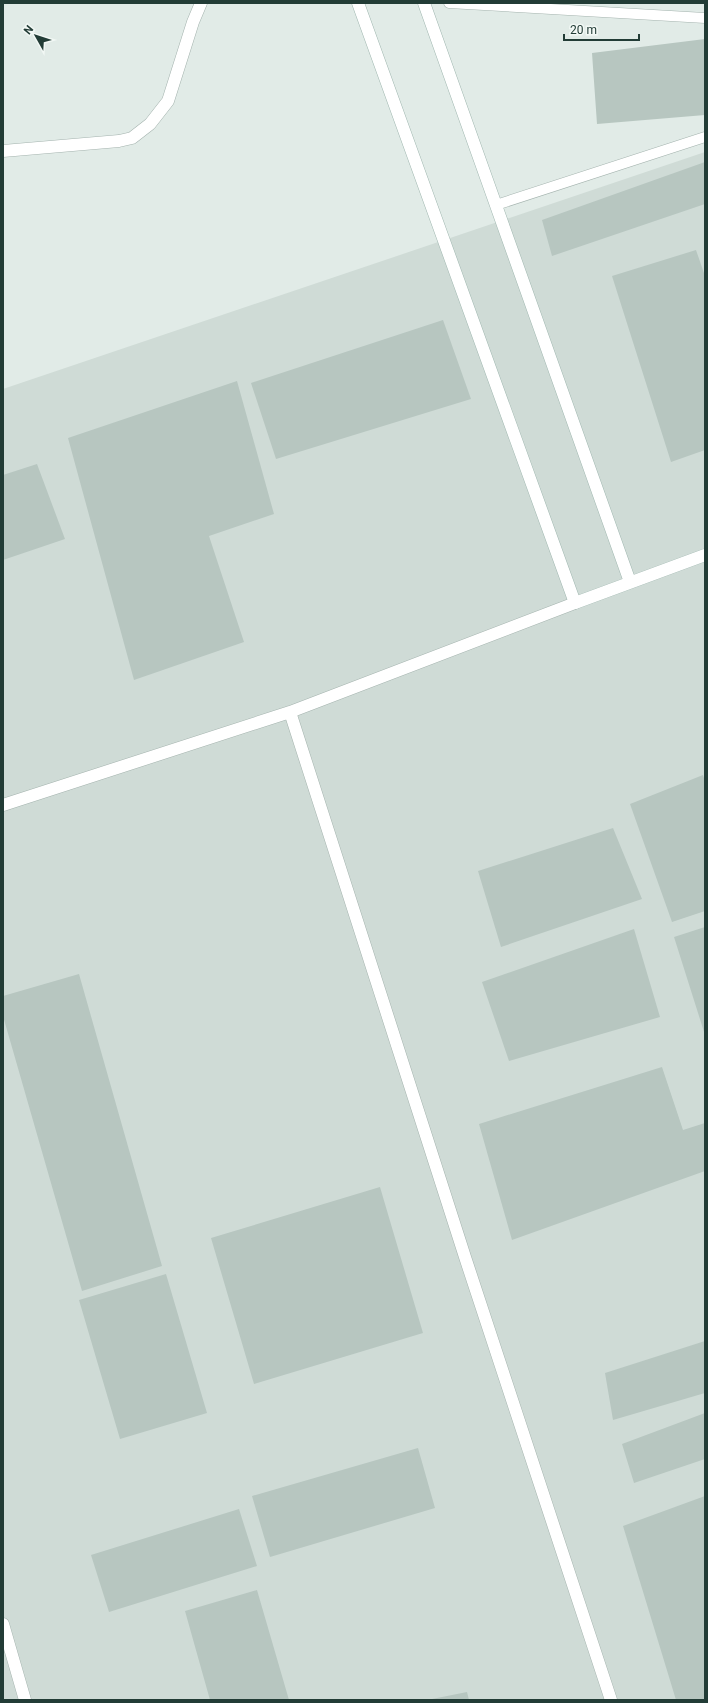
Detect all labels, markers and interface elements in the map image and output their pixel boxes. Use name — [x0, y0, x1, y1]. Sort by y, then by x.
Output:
north arrow — [16, 16, 56, 56]
scale bar — [564, 16, 639, 42]
text: N — [21, 23, 36, 37]
text: 20 m — [570, 23, 597, 37]

